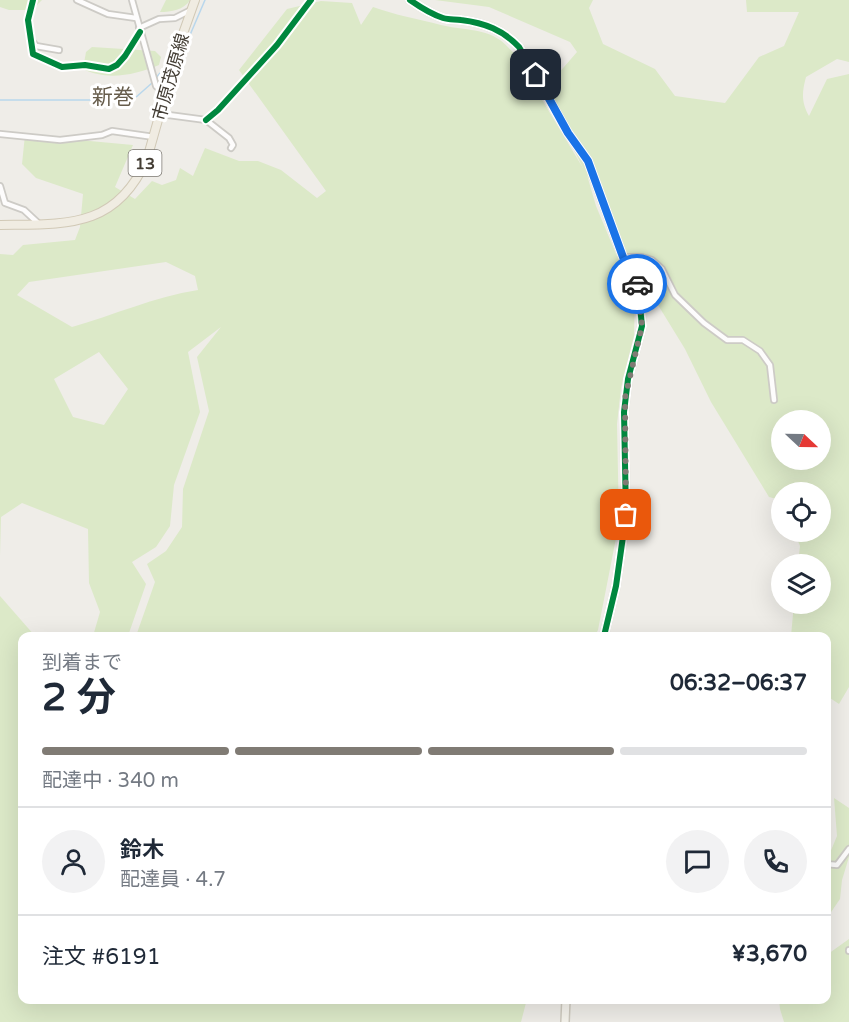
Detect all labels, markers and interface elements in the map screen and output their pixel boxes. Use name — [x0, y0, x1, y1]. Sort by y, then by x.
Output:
street label: 市原茂原線 — [148, 31, 194, 123]
pin — [510, 49, 561, 100]
icon: home — [519, 58, 552, 91]
district label: 新巻 — [92, 85, 134, 110]
road number: 13 — [128, 150, 162, 176]
courier — [607, 254, 667, 314]
icon: car — [621, 268, 654, 301]
north arrow — [771, 410, 831, 470]
map controls — [771, 410, 831, 614]
button: locate — [771, 482, 831, 542]
pin — [600, 489, 651, 540]
icon: bag — [609, 498, 642, 531]
button: layers — [771, 554, 831, 614]
text: 到着まで — [42, 651, 122, 675]
text: 06:32–06:37 — [670, 670, 807, 696]
text: 2 分 — [42, 674, 116, 721]
text: 配達中 · 340 m — [42, 769, 179, 793]
button: person — [42, 830, 105, 893]
button: chat — [666, 830, 729, 893]
button: phone — [744, 830, 807, 893]
text: 鈴木 — [120, 837, 164, 863]
text: 配達員 · 4.7 — [120, 868, 226, 892]
text: ¥3,670 — [732, 941, 807, 967]
text: 注文 #6191 — [42, 944, 160, 970]

